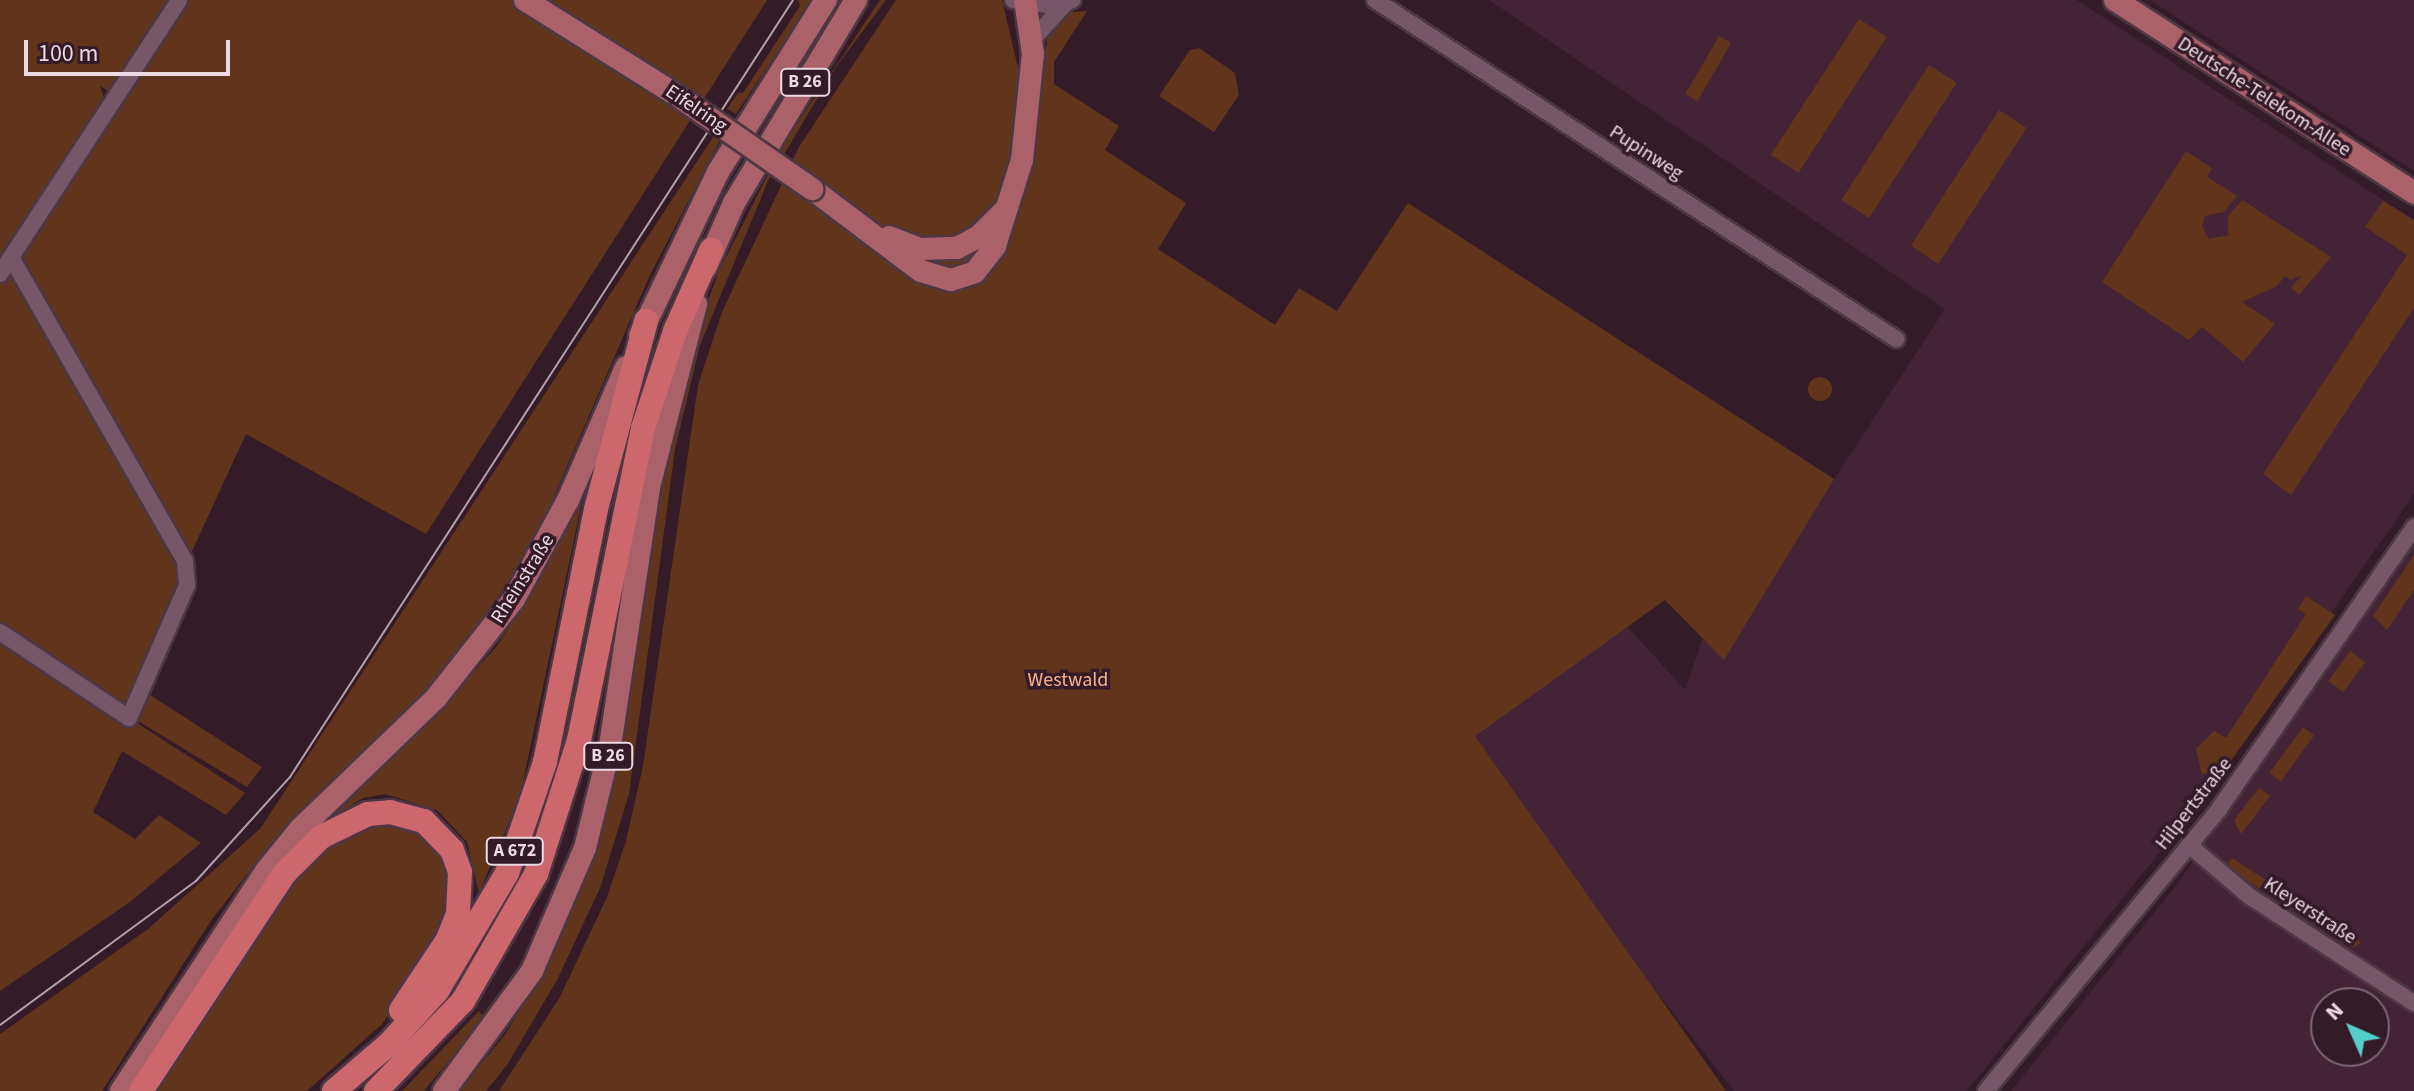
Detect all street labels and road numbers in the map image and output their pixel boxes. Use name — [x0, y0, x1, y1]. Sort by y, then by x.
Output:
street label: Deutsche-Telekom-Allee — [2173, 32, 2355, 162]
road number: B 26 — [779, 68, 831, 96]
street label: Eifelring — [661, 80, 731, 138]
street label: Pupinweg — [1605, 120, 1687, 186]
street label: Rheinstraße — [486, 530, 560, 628]
road number: B 26 — [582, 742, 634, 770]
street label: Hilpertstraße — [2151, 753, 2237, 855]
road number: A 672 — [485, 837, 545, 865]
street label: Kleyerstraße — [2259, 872, 2361, 950]

